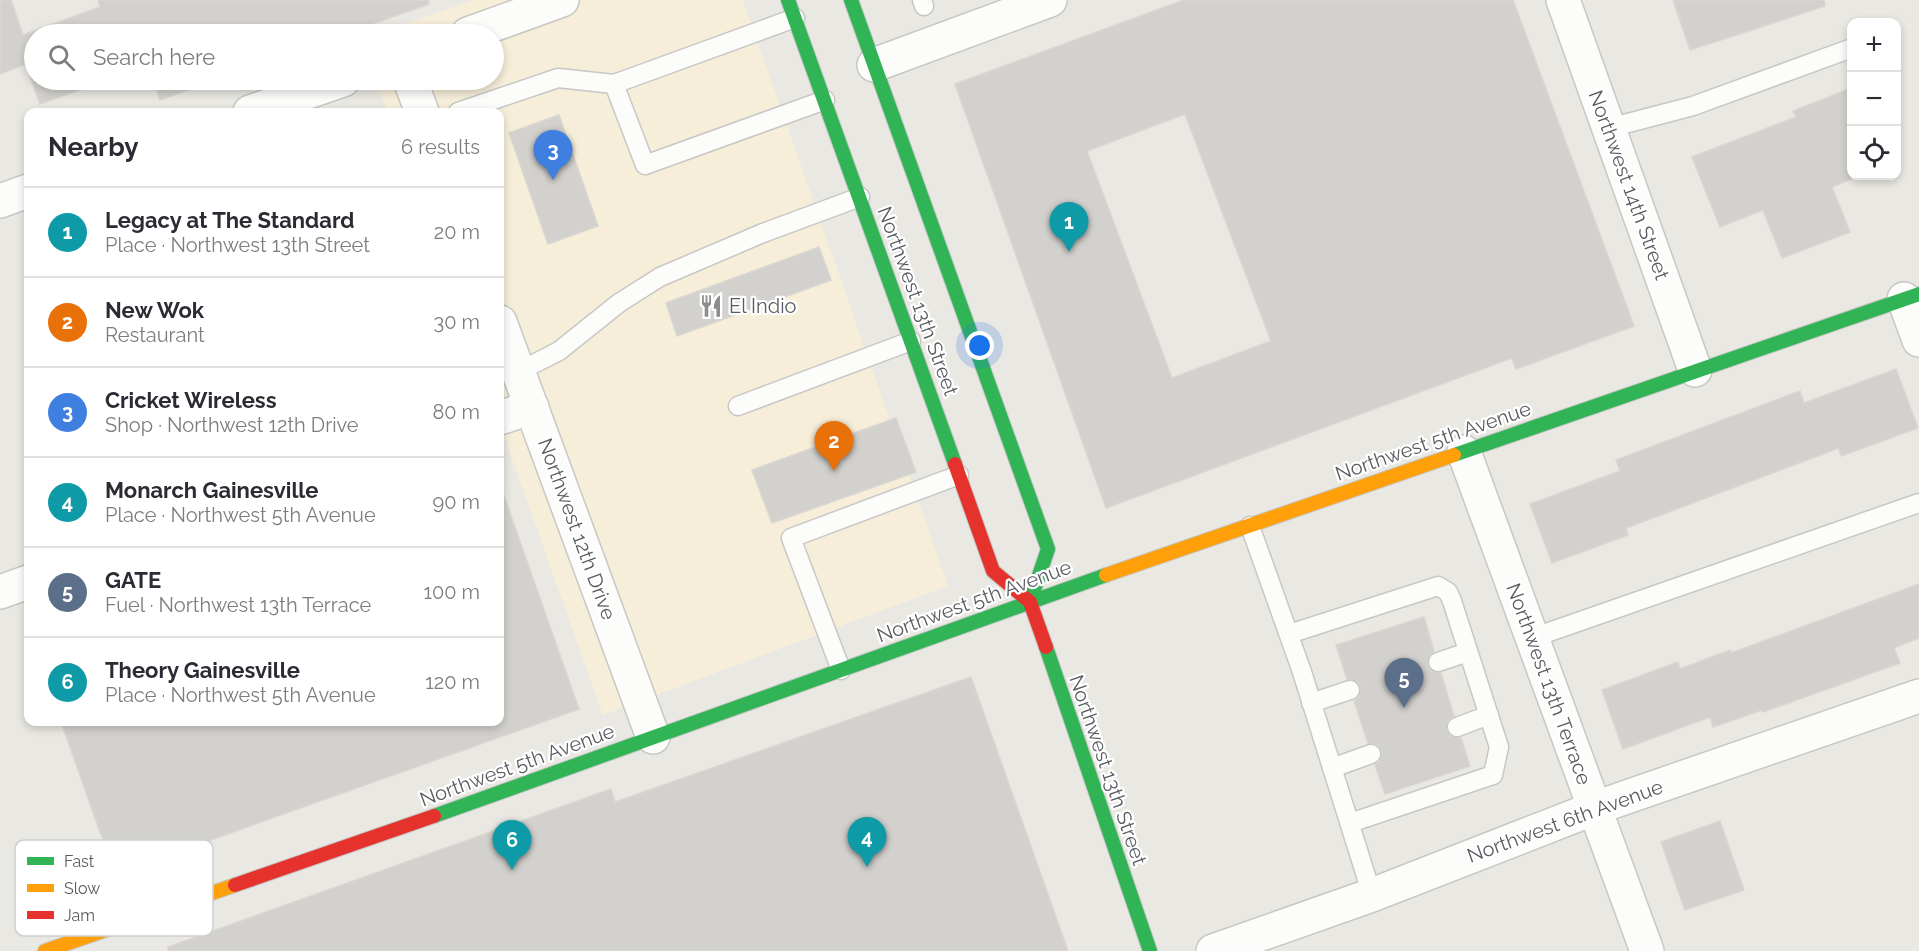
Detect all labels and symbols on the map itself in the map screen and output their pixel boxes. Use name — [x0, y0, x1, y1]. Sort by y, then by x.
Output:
street label: Northwest 14th Street — [1584, 87, 1675, 283]
pin: 3 — [534, 130, 572, 180]
pin: 1 — [1050, 202, 1088, 252]
street label: Northwest 13th Street — [873, 203, 964, 399]
restaurant icon: El Indio — [698, 293, 724, 319]
place label: El Indio — [729, 294, 797, 318]
your location — [965, 331, 994, 360]
street label: Northwest 5th Avenue — [1332, 396, 1534, 486]
pin: 2 — [814, 422, 854, 471]
street label: Northwest 12th Drive — [533, 435, 621, 623]
street label: Northwest 5th Avenue — [873, 555, 1075, 647]
street label: Northwest 13th Terrace — [1501, 580, 1597, 788]
pin: 5 — [1384, 658, 1424, 708]
street label: Northwest 13th Street — [1064, 672, 1152, 869]
street label: Northwest 5th Avenue — [416, 719, 618, 811]
street label: Northwest 6th Avenue — [1464, 774, 1666, 868]
pin: 4 — [848, 818, 886, 867]
pin: 6 — [492, 820, 532, 870]
legend — [15, 840, 213, 936]
text: Fast — [64, 852, 95, 871]
text: Slow — [64, 879, 100, 898]
text: Jam — [64, 906, 95, 925]

